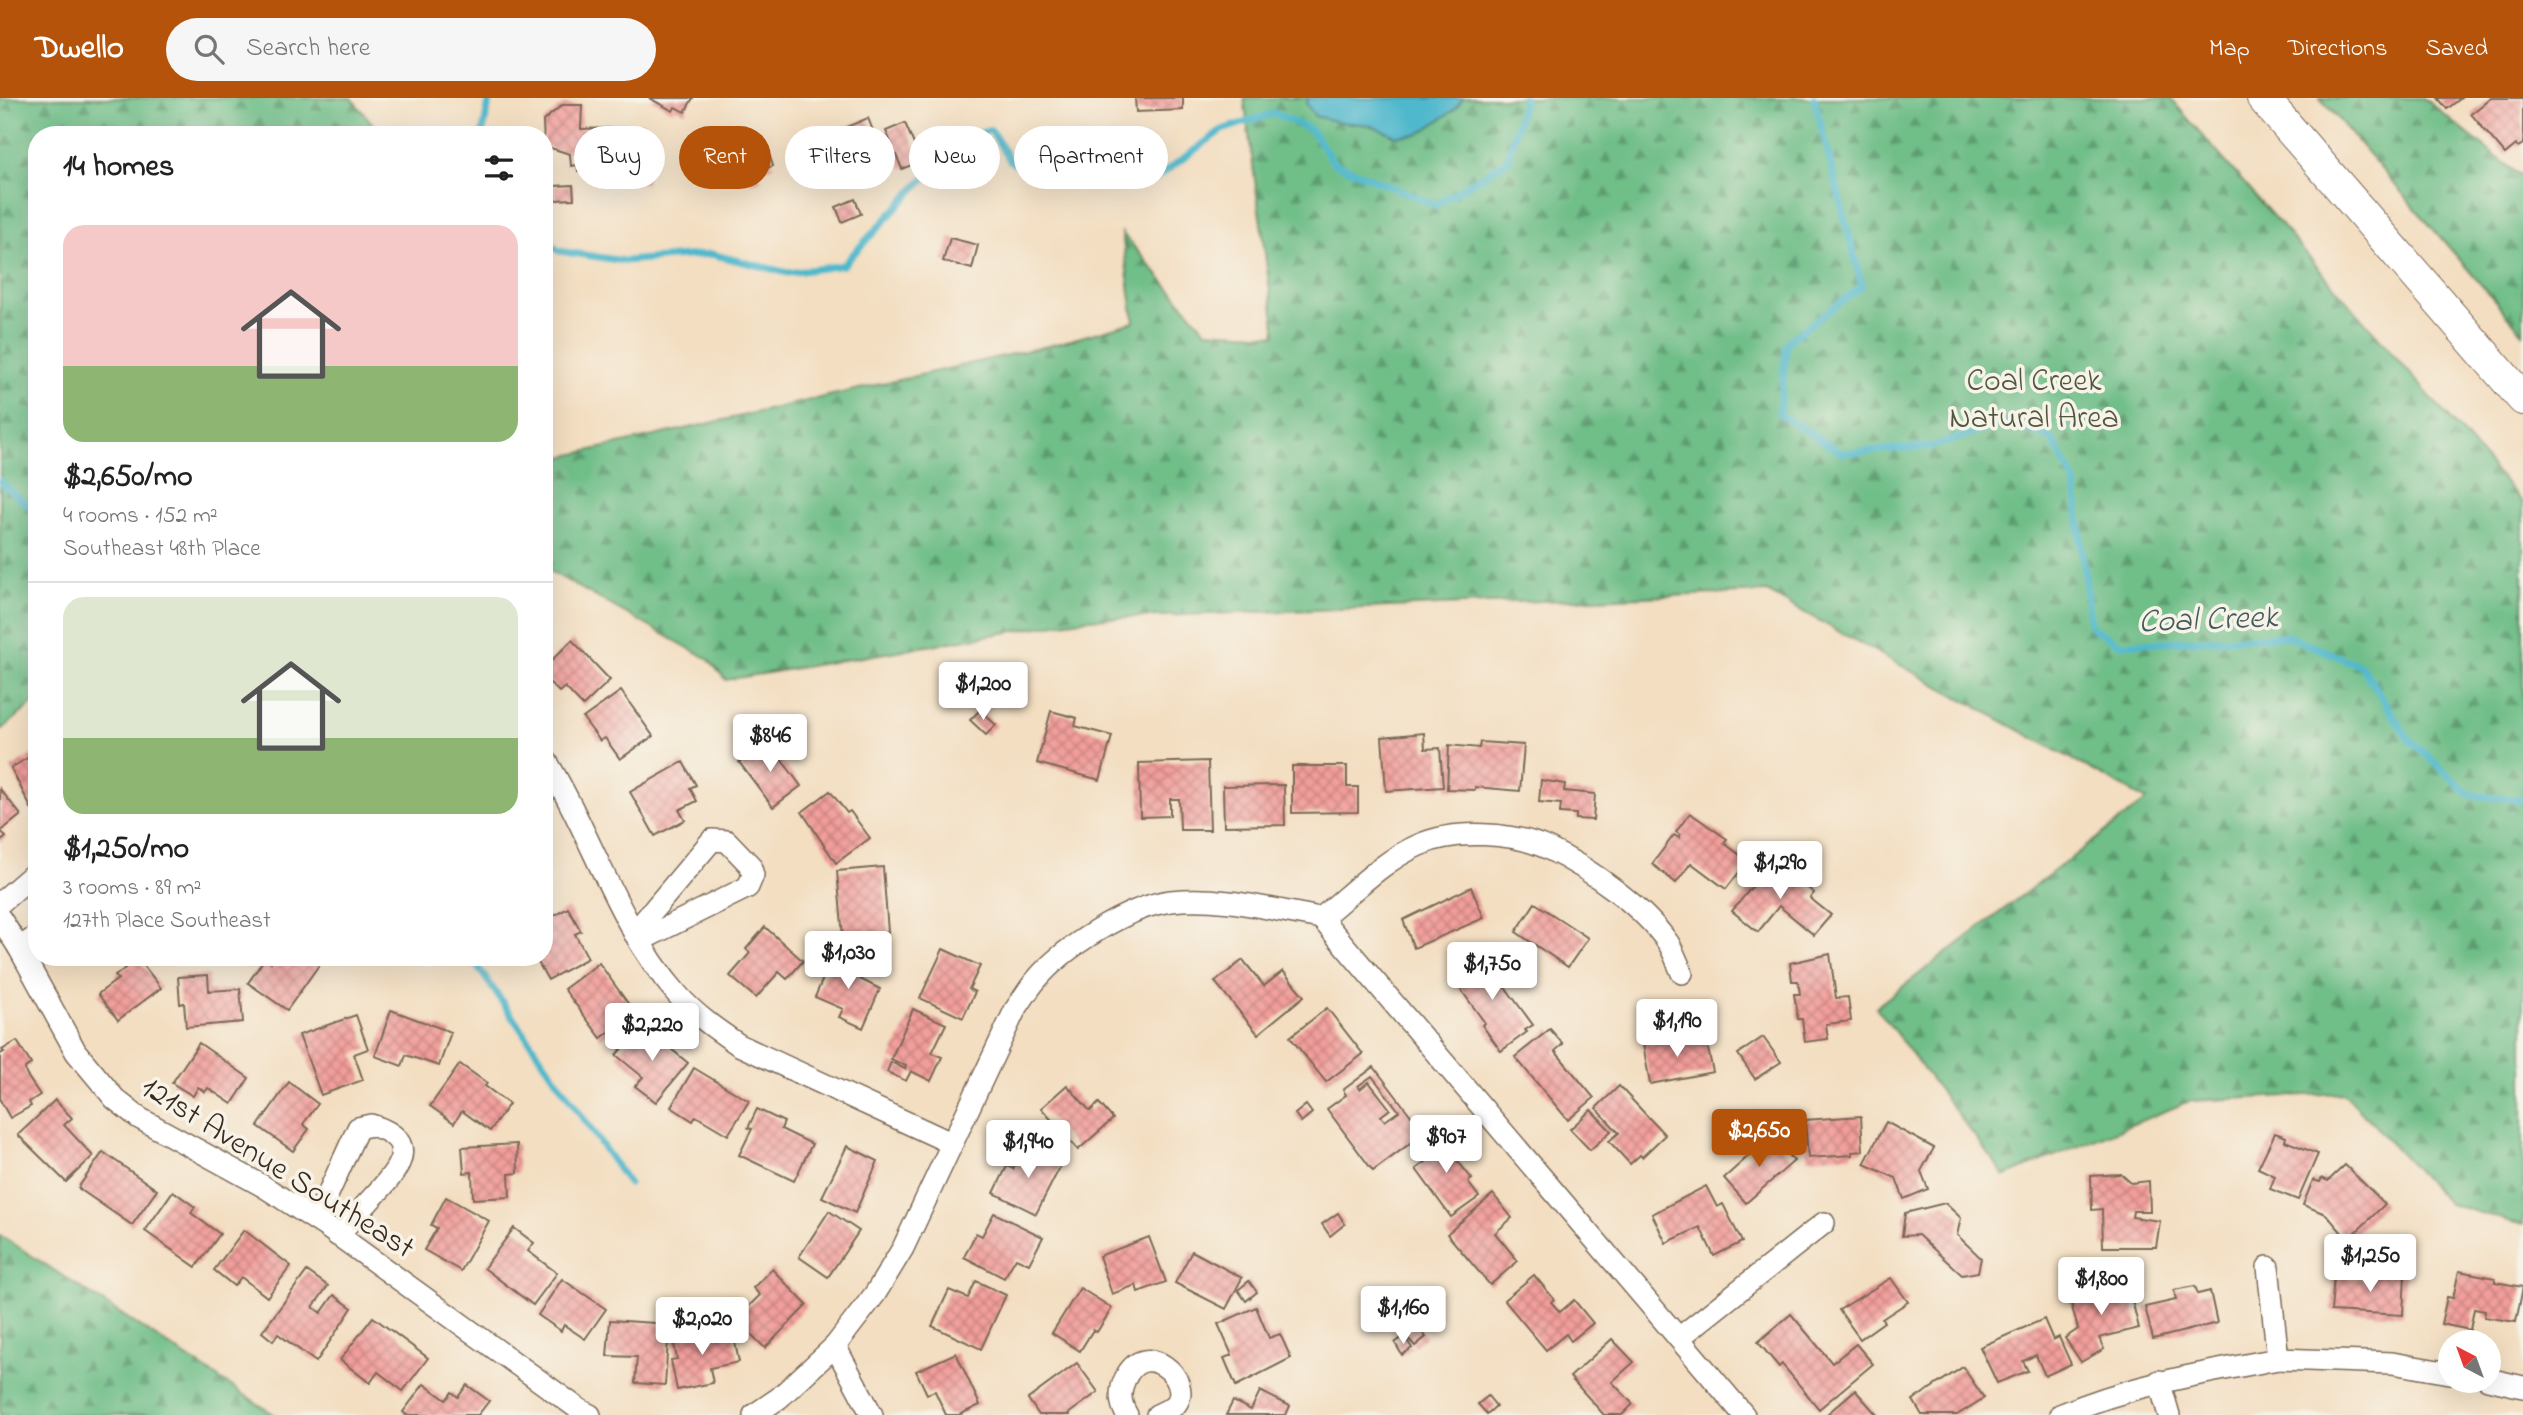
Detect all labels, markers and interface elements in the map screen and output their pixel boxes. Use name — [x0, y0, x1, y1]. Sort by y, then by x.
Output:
search box — [166, 18, 656, 81]
text: Dwello — [35, 25, 124, 73]
icon: search — [190, 30, 228, 68]
text: Search here — [246, 30, 370, 68]
text: Map — [2209, 32, 2250, 67]
text: Directions — [2288, 32, 2387, 67]
text: Saved — [2425, 32, 2488, 67]
chip: Buy — [574, 126, 665, 189]
chip: Rent — [679, 126, 771, 189]
chip: Filters — [785, 126, 895, 189]
chip: New — [909, 126, 1000, 189]
chip: Apartment — [1014, 126, 1168, 189]
text: 14 homes — [63, 146, 174, 190]
icon: filters — [480, 149, 518, 187]
icon: home — [228, 271, 354, 397]
park label: Coal Creek Natural Area — [1949, 359, 2119, 443]
text: $2,650/mo — [63, 456, 193, 500]
text: 4 rooms · 152 m² — [63, 500, 218, 533]
text: Southeast 48th Place — [63, 533, 261, 566]
water label: Coal Creek — [2138, 595, 2280, 647]
icon: home — [228, 643, 354, 769]
pin: $1,200 — [926, 662, 1040, 722]
text: $1,200 — [955, 668, 1011, 701]
pin: $846 — [729, 714, 811, 774]
text: $846 — [749, 720, 791, 753]
text: $1,250/mo — [63, 828, 189, 872]
pin: $1,290 — [1723, 842, 1837, 901]
text: $1,290 — [1753, 847, 1807, 880]
text: 3 rooms · 89 m² — [63, 872, 201, 905]
text: 127th Place Southeast — [63, 905, 271, 938]
pin: $1,030 — [791, 932, 905, 991]
text: $1,030 — [821, 937, 875, 970]
pin: $1,750 — [1435, 942, 1549, 1002]
text: $1,750 — [1463, 948, 1521, 981]
pin: $1,190 — [1620, 1000, 1734, 1059]
pin: $2,220 — [595, 1004, 709, 1063]
text: $1,190 — [1652, 1005, 1702, 1038]
text: $2,220 — [621, 1009, 683, 1042]
street label: 121st Avenue Southeast — [131, 1066, 423, 1272]
pin: $2,650 — [1702, 1110, 1816, 1169]
text: $2,650 — [1728, 1115, 1790, 1148]
pin: $907 — [1405, 1116, 1487, 1175]
pin: $1,940 — [971, 1121, 1085, 1180]
text: $907 — [1426, 1121, 1466, 1154]
text: $1,940 — [1002, 1126, 1054, 1159]
pin: $1,250 — [2313, 1234, 2427, 1294]
text: $1,250 — [2340, 1240, 2400, 1273]
pin: $1,800 — [2044, 1258, 2158, 1317]
text: $1,800 — [2074, 1263, 2128, 1296]
pin: $1,160 — [1346, 1286, 1460, 1346]
text: $1,160 — [1377, 1292, 1429, 1325]
pin: $2,020 — [645, 1298, 759, 1357]
text: $2,020 — [672, 1303, 732, 1336]
north arrow — [2438, 1330, 2501, 1393]
map controls — [2438, 1330, 2501, 1393]

